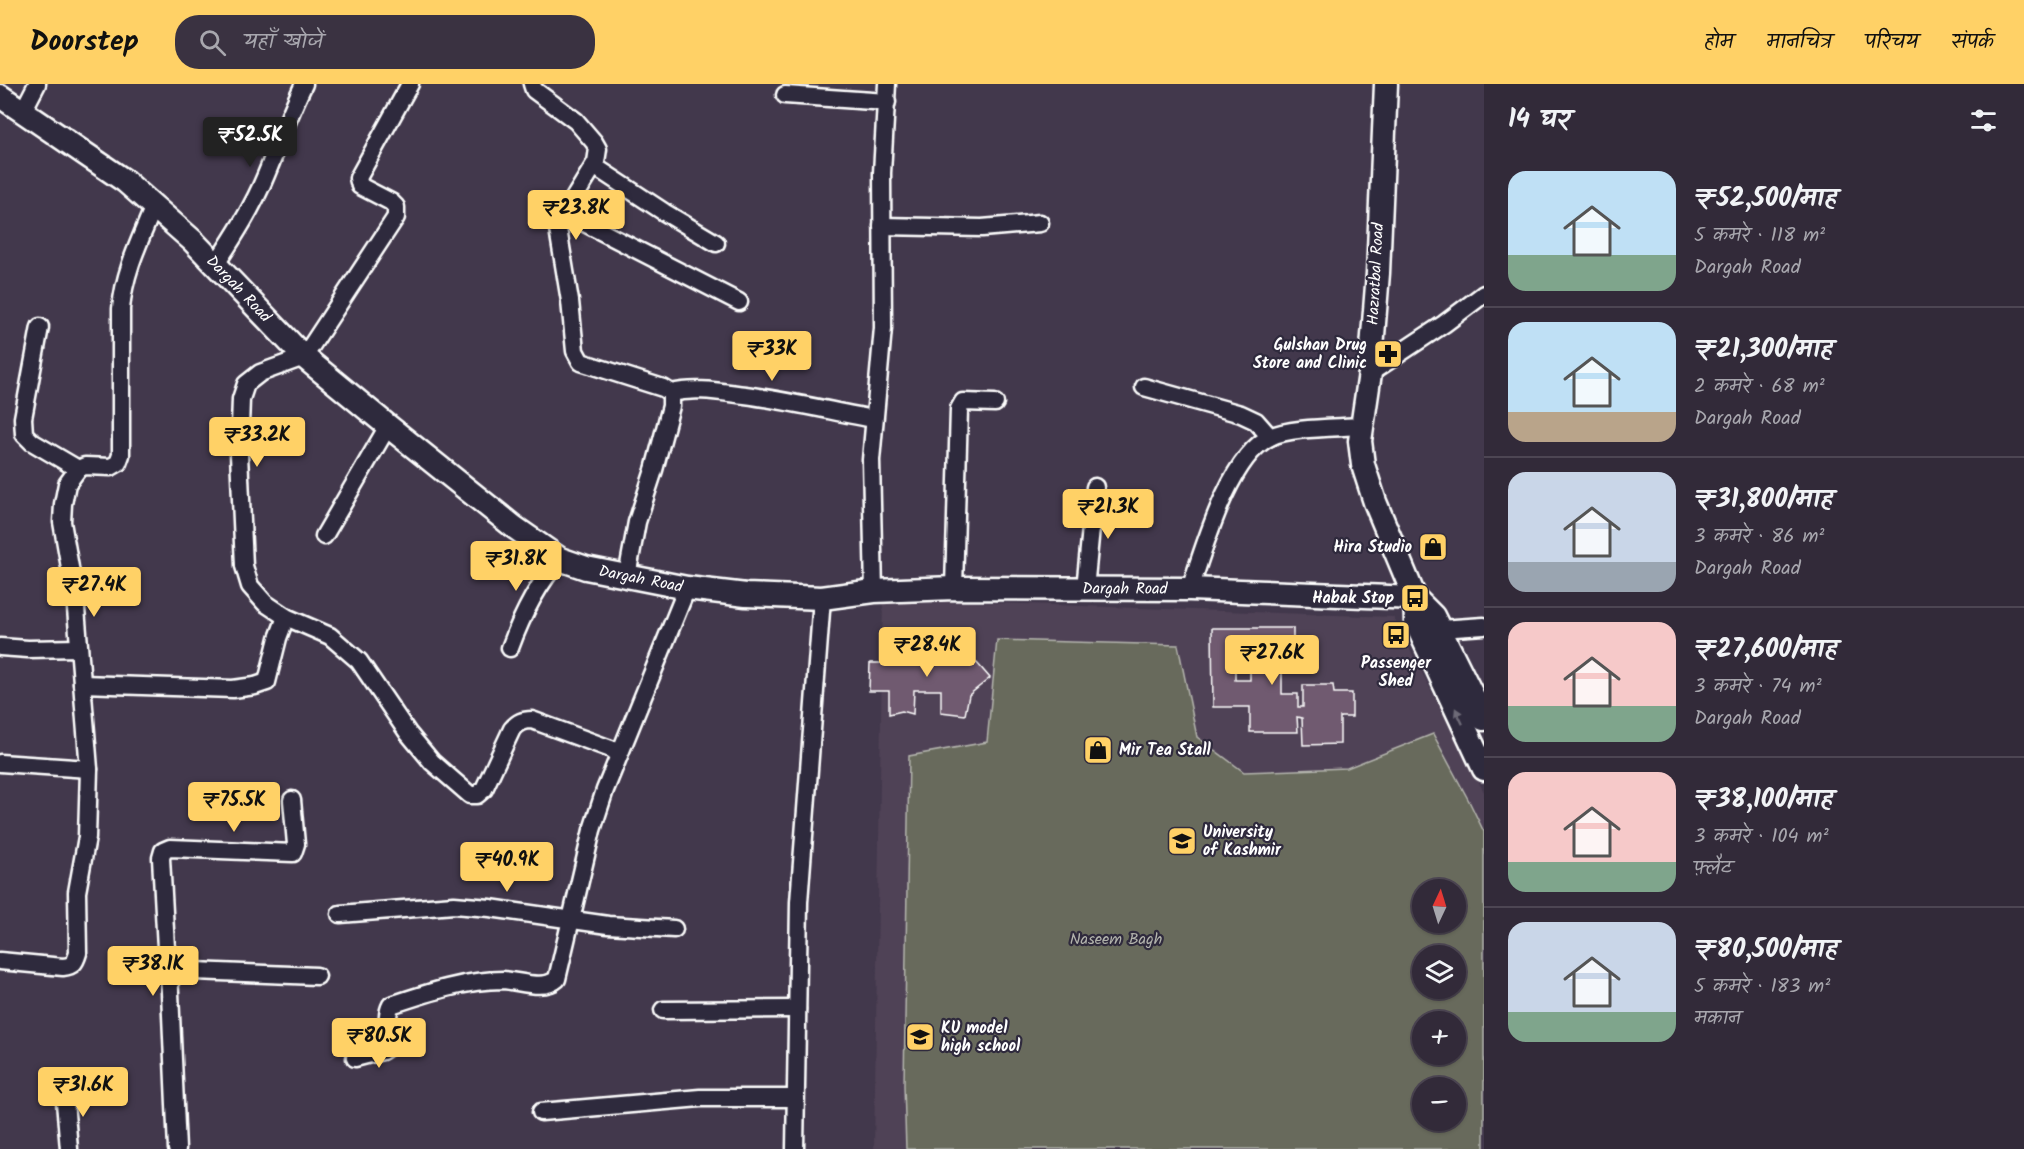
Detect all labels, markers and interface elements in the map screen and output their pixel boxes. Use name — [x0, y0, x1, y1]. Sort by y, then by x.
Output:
search box — [175, 15, 595, 69]
text: Doorstep — [30, 20, 139, 65]
text: यहाँ खोजें — [244, 25, 323, 60]
icon: search — [196, 26, 229, 59]
text: होम — [1704, 26, 1733, 59]
text: मानचित्र — [1766, 26, 1832, 59]
text: परिचय — [1865, 26, 1918, 59]
text: संपर्क — [1951, 26, 1994, 59]
text: 14 घर — [1508, 99, 1570, 141]
icon: filters — [1967, 104, 2000, 137]
pin: ₹52.5K — [201, 117, 299, 168]
text: ₹52.5K — [217, 120, 283, 152]
text: ₹52,500/माह — [1694, 178, 1837, 220]
pin: ₹23.8K — [527, 190, 625, 241]
text: ₹23.8K — [542, 193, 610, 225]
icon: home — [1556, 195, 1628, 267]
text: 5 कमरे · 118 m² — [1694, 220, 1825, 252]
street label: Hazratbal Road — [1361, 221, 1391, 326]
street label: Dargah Road — [200, 249, 278, 329]
text: Dargah Road — [1694, 252, 1801, 284]
text: ₹21,300/माह — [1694, 329, 1833, 371]
pin: ₹33K — [736, 331, 808, 382]
place label: Gulshan Drug Store and Clinic — [1253, 333, 1367, 376]
text: ₹33K — [746, 334, 798, 366]
pharmacy icon: Gulshan Drug Store and Clinic — [1372, 338, 1404, 370]
icon: home — [1556, 346, 1628, 418]
text: 2 कमरे · 68 m² — [1694, 371, 1825, 403]
text: Dargah Road — [1694, 403, 1801, 435]
pin: ₹33.2K — [208, 417, 306, 468]
text: ₹33.2K — [223, 420, 291, 452]
text: ₹31,800/माह — [1694, 479, 1833, 521]
pin: ₹21.3K — [1059, 489, 1157, 540]
text: ₹21.3K — [1077, 492, 1139, 524]
icon: home — [1556, 496, 1628, 568]
text: 3 कमरे · 86 m² — [1694, 521, 1825, 553]
shop icon: Hira Studio — [1417, 531, 1449, 563]
place label: Hira Studio — [1333, 535, 1412, 560]
pin: ₹31.8K — [467, 541, 565, 592]
text: ₹31.8K — [485, 544, 547, 576]
text: Dargah Road — [1694, 553, 1801, 585]
street label: Dargah Road — [596, 558, 686, 600]
pin: ₹27.4K — [45, 567, 143, 618]
text: ₹27.4K — [61, 570, 127, 602]
street label: Dargah Road — [1082, 576, 1169, 601]
bus stop icon: Habak Stop — [1399, 582, 1431, 614]
place label: Habak Stop — [1312, 586, 1394, 611]
bus stop icon: Passenger Shed — [1380, 619, 1412, 651]
pin: ₹28.4K — [878, 627, 976, 678]
text: ₹27,600/माह — [1694, 629, 1837, 671]
text: ₹28.4K — [893, 630, 961, 662]
pin: ₹27.6K — [1223, 635, 1321, 686]
text: ₹27.6K — [1239, 638, 1305, 670]
icon: home — [1556, 646, 1628, 718]
place label: Passenger Shed — [1361, 651, 1432, 694]
text: 3 कमरे · 74 m² — [1694, 671, 1822, 703]
text: Dargah Road — [1694, 703, 1801, 735]
one-way arrow — [1454, 707, 1464, 725]
shop icon: Mir Tea Stall — [1082, 734, 1114, 766]
place label: Mir Tea Stall — [1119, 738, 1212, 763]
text: ₹38,100/माह — [1694, 779, 1833, 821]
pin: ₹75.5K — [185, 782, 283, 833]
text: ₹75.5K — [202, 785, 266, 817]
icon: home — [1556, 796, 1628, 868]
place label: University of Kashmir — [1203, 820, 1282, 863]
text: 3 कमरे · 104 m² — [1694, 821, 1829, 853]
school or university icon: University of Kashmir — [1166, 825, 1198, 857]
pin: ₹40.9K — [458, 842, 556, 893]
text: ₹40.9K — [474, 845, 540, 877]
text: फ़्लैट — [1694, 853, 1732, 885]
north arrow — [1412, 879, 1466, 933]
map controls — [1412, 879, 1466, 1131]
park label: Naseem Bagh — [1070, 927, 1162, 952]
text: ₹80,500/माह — [1694, 929, 1837, 971]
button: layers — [1412, 945, 1466, 999]
pin: ₹38.1K — [104, 946, 202, 997]
icon: home — [1556, 946, 1628, 1018]
text: ₹38.1K — [122, 949, 184, 981]
text: 5 कमरे · 183 m² — [1694, 971, 1830, 1003]
text: मकान — [1694, 1003, 1741, 1035]
button: + — [1412, 1011, 1466, 1065]
place label: KU model high school — [941, 1016, 1021, 1059]
pin: ₹80.5K — [330, 1018, 428, 1069]
text: ₹80.5K — [346, 1021, 412, 1053]
school or university icon: KU model high school — [904, 1021, 936, 1053]
pin: ₹31.6K — [34, 1067, 132, 1118]
text: ₹31.6K — [52, 1070, 114, 1102]
button: − — [1412, 1077, 1466, 1131]

